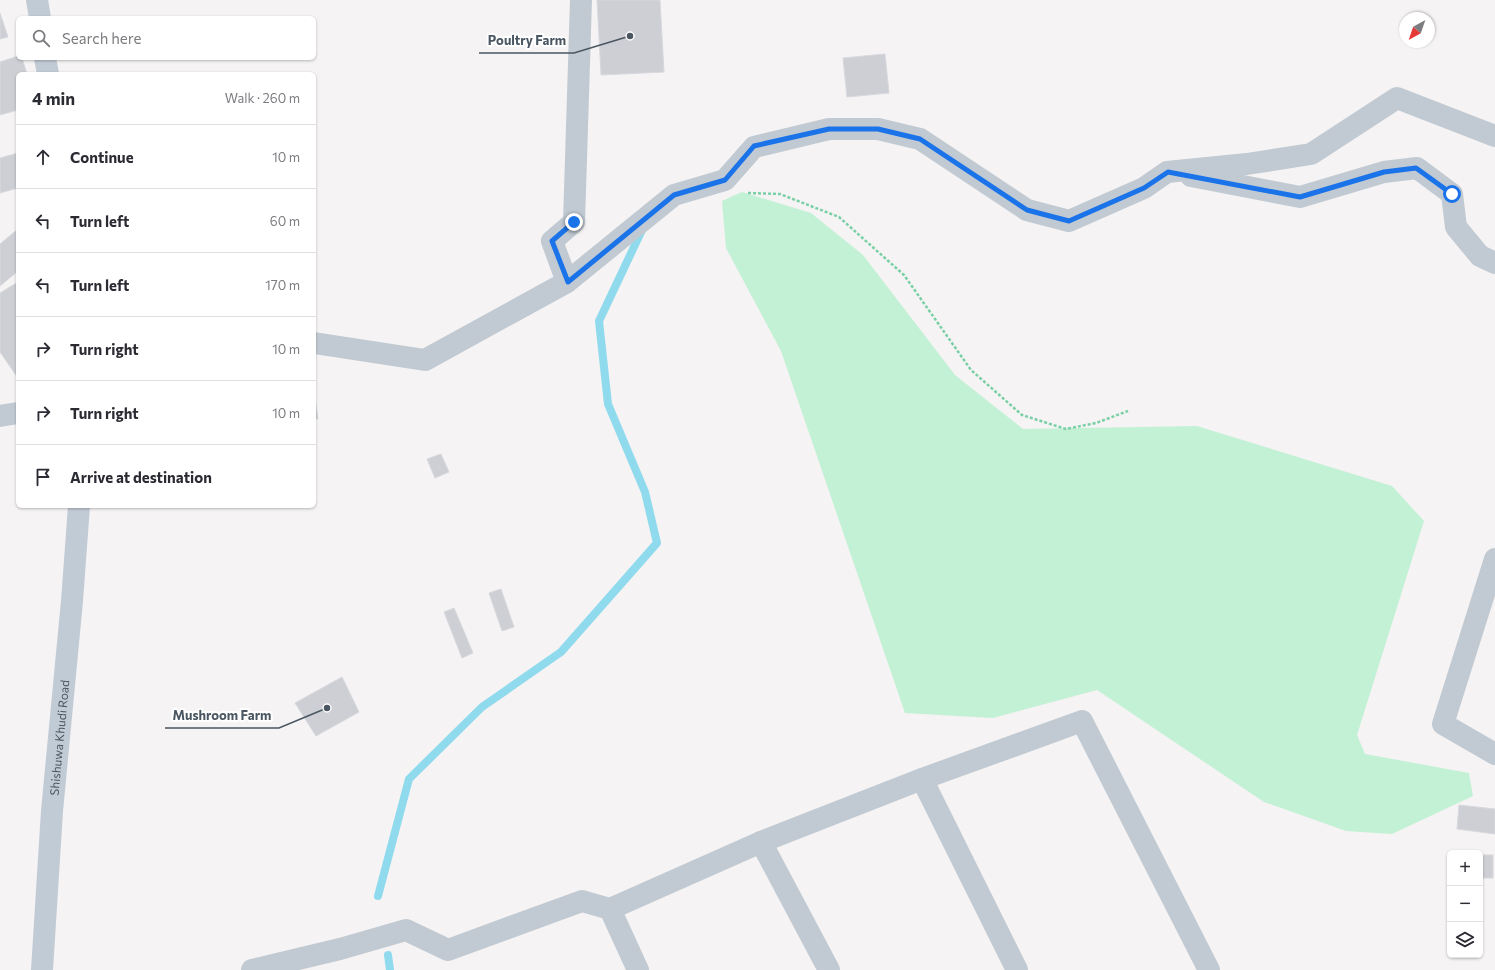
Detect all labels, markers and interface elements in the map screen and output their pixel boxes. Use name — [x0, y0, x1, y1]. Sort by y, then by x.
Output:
north arrow — [1399, 12, 1435, 48]
search box — [16, 16, 316, 60]
icon: search — [30, 27, 52, 49]
callout: Poultry Farm — [479, 28, 574, 53]
text: Search here — [62, 29, 141, 47]
text: Poultry Farm — [488, 32, 566, 48]
text: 4 min — [32, 88, 75, 109]
text: Walk · 260 m — [225, 90, 300, 106]
icon: ahead — [32, 146, 54, 168]
text: Continue — [70, 148, 134, 166]
text: 10 m — [272, 149, 300, 165]
route start — [1443, 185, 1461, 203]
icon: left — [32, 210, 54, 232]
text: Turn left — [70, 212, 129, 230]
text: 60 m — [270, 213, 300, 229]
route end — [565, 213, 583, 231]
icon: left — [32, 274, 54, 296]
text: Turn left — [70, 276, 129, 294]
text: 170 m — [265, 277, 300, 293]
icon: right — [32, 338, 54, 360]
text: Turn right — [70, 340, 139, 358]
text: 10 m — [272, 341, 300, 357]
icon: right — [32, 402, 54, 424]
text: Turn right — [70, 404, 139, 422]
text: 10 m — [272, 405, 300, 421]
icon: arrive — [32, 466, 54, 488]
text: Arrive at destination — [70, 468, 212, 486]
street label: Shishuwa Khudi Road — [47, 679, 71, 796]
callout: Mushroom Farm — [165, 703, 279, 728]
text: Mushroom Farm — [173, 707, 271, 723]
map controls — [1447, 850, 1483, 958]
button: + — [1447, 850, 1483, 886]
button: − — [1447, 886, 1483, 922]
button: layers — [1447, 922, 1483, 958]

